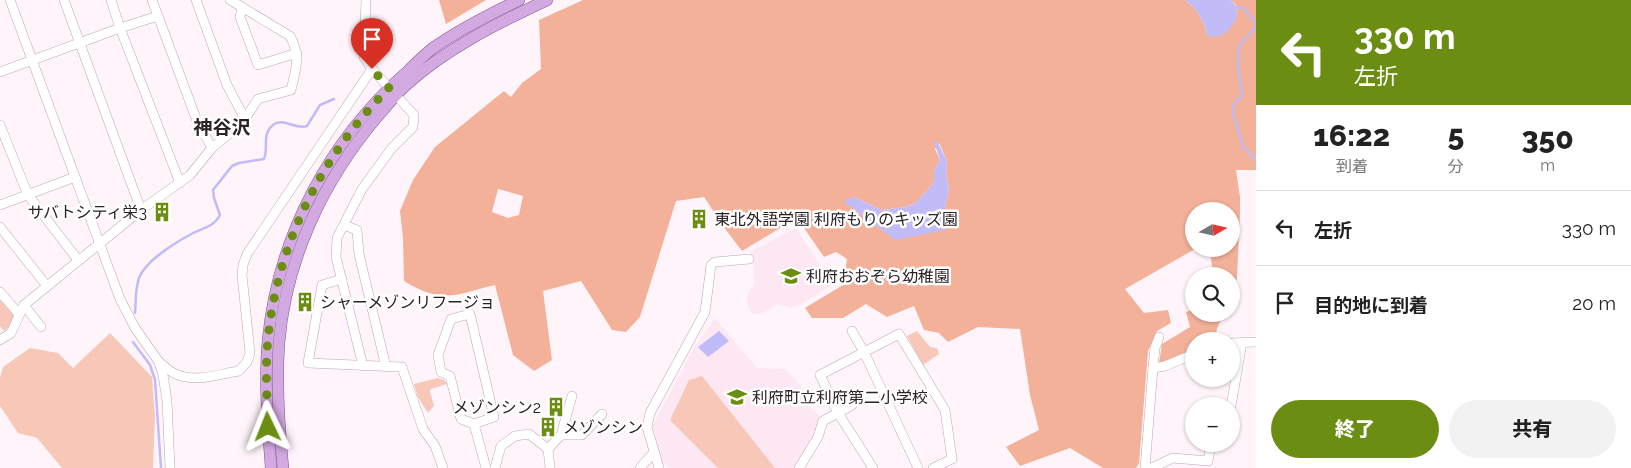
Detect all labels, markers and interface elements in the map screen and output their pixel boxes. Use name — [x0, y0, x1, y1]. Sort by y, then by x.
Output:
text: 330 m — [1354, 16, 1456, 57]
pin — [351, 18, 393, 69]
icon: left — [1271, 20, 1336, 85]
icon: arrive — [358, 25, 386, 53]
text: 左折 — [1354, 63, 1398, 89]
district label: 神谷沢 — [193, 116, 251, 138]
text: 16:22 — [1313, 118, 1390, 153]
text: 5 — [1447, 118, 1464, 153]
text: 350 — [1521, 121, 1574, 156]
text: m — [1540, 156, 1555, 175]
text: 到着 — [1336, 157, 1368, 176]
text: 分 — [1448, 157, 1464, 176]
building icon: サバトシティ栄3 — [151, 201, 173, 223]
north arrow — [1185, 202, 1240, 258]
map controls — [1185, 202, 1240, 452]
place label: サバトシティ栄3 — [28, 203, 147, 222]
building icon: 東北外語学園 利府もりのキッズ園 — [688, 208, 710, 230]
place label: 東北外語学園 利府もりのキッズ園 — [714, 210, 958, 229]
icon: left — [1271, 214, 1299, 242]
text: 330 m — [1562, 217, 1616, 239]
text: 左折 — [1314, 219, 1352, 241]
school or university icon: 利府おおぞら幼稚園 — [780, 265, 802, 287]
place label: 利府おおぞら幼稚園 — [806, 267, 950, 286]
button: search — [1185, 267, 1240, 322]
icon: arrive — [1271, 289, 1299, 317]
building icon: シャーメゾンリフージョ — [294, 291, 316, 313]
text: 20 m — [1572, 292, 1616, 314]
place label: シャーメゾンリフージョ — [320, 293, 495, 312]
text: 目的地に到着 — [1314, 294, 1428, 316]
button: + — [1185, 332, 1240, 387]
school or university icon: 利府町立利府第二小学校 — [726, 386, 748, 408]
place label: 利府町立利府第二小学校 — [752, 388, 928, 407]
building icon: メゾンシン2 — [545, 396, 567, 418]
button: − — [1185, 397, 1240, 452]
place label: メゾンシン2 — [453, 398, 541, 417]
position arrow — [241, 400, 293, 452]
button: 終了 — [1271, 400, 1439, 458]
button: 共有 — [1449, 400, 1616, 458]
building icon: メゾンシン — [537, 416, 559, 438]
place label: メゾンシン — [563, 418, 643, 437]

